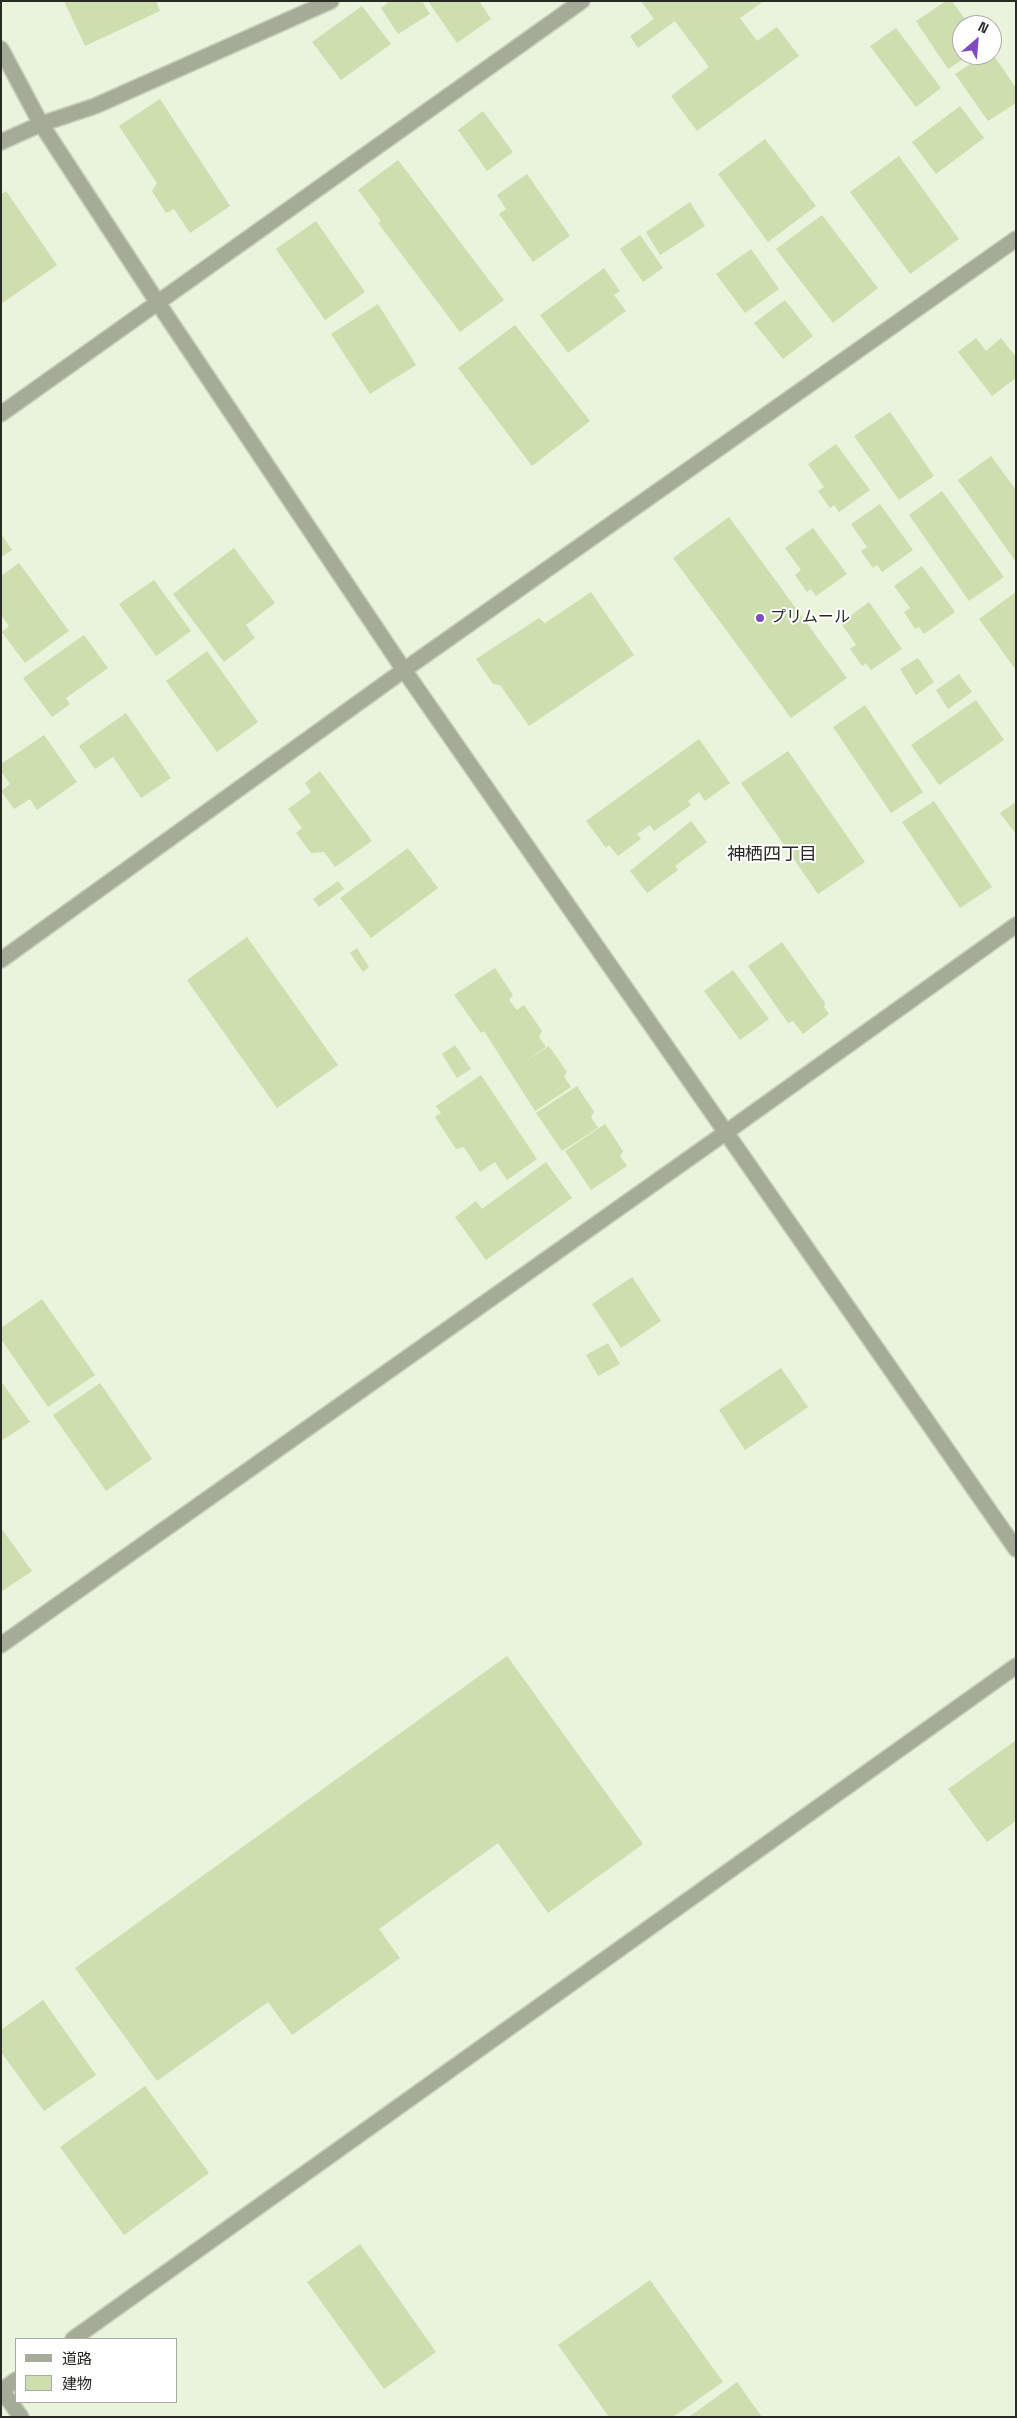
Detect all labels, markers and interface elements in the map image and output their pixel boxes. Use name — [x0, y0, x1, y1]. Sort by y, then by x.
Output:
north arrow — [952, 15, 1002, 65]
text: N — [975, 17, 992, 38]
place label: プリムール — [770, 608, 850, 628]
marker: プリムール — [754, 612, 766, 624]
district label: 神栖四丁目 — [727, 844, 817, 866]
legend — [15, 2338, 178, 2403]
text: 道路 — [62, 2349, 92, 2368]
text: 建物 — [62, 2374, 92, 2393]

